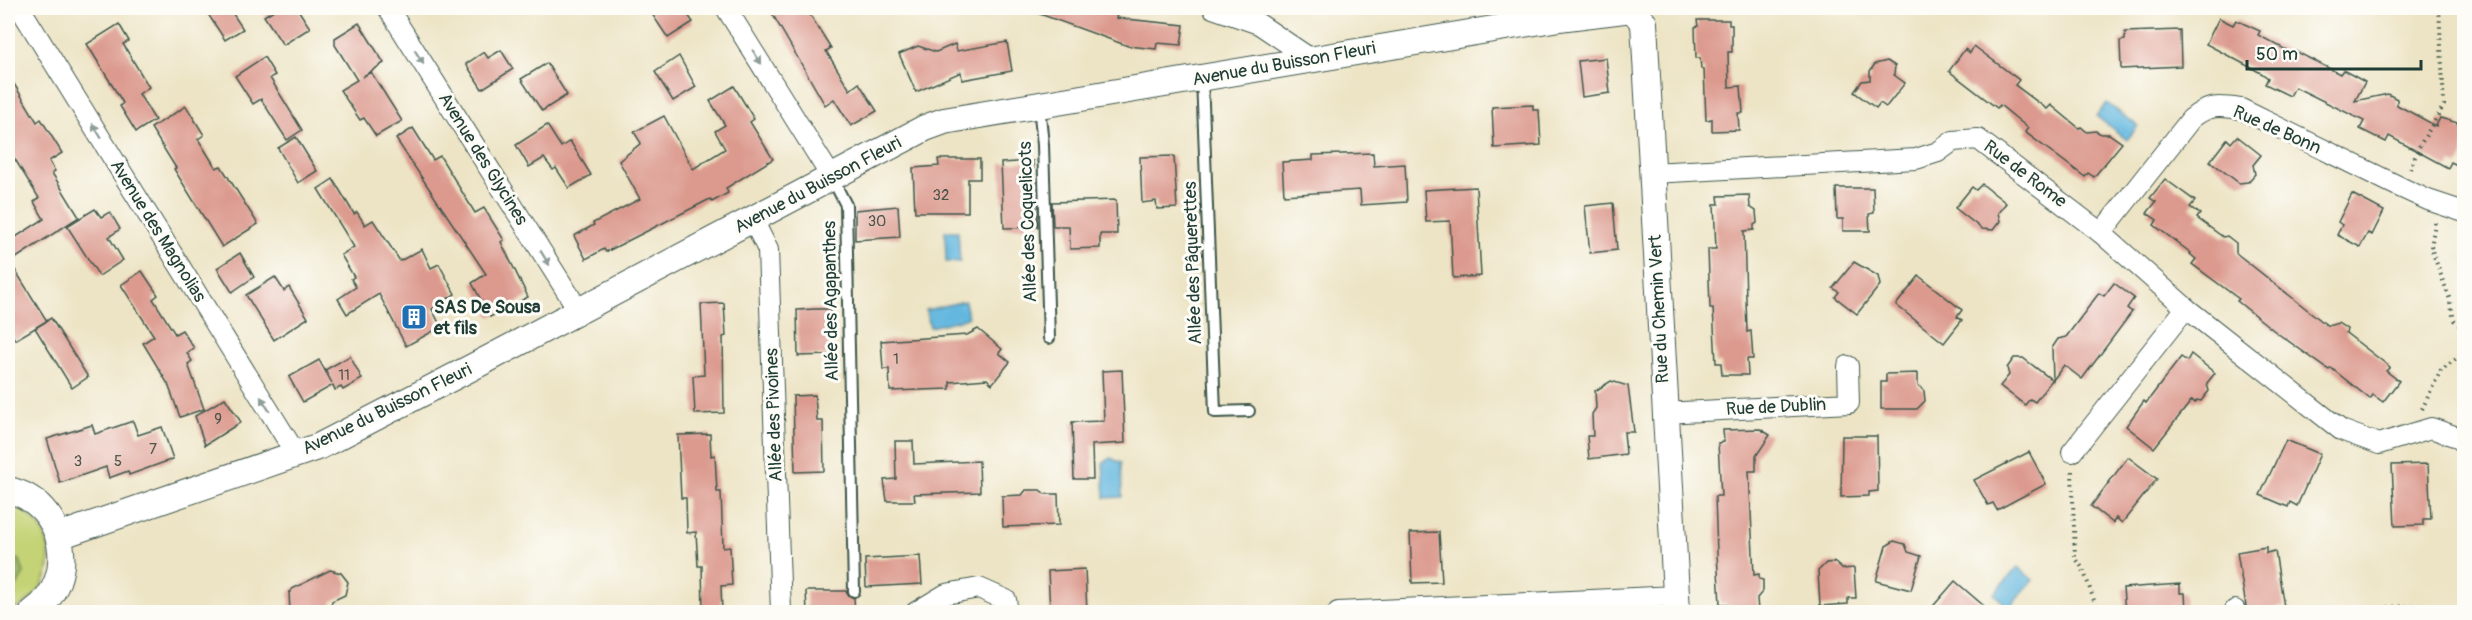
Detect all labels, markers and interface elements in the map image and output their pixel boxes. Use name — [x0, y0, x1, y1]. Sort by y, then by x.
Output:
scale bar — [2247, 33, 2421, 71]
street label: Avenue du Buisson Fleuri — [1191, 37, 1377, 91]
text: 50 m — [2256, 43, 2298, 66]
one-way arrow — [414, 49, 425, 65]
one-way arrow — [751, 49, 762, 65]
street label: Avenue des Glycines — [433, 88, 533, 230]
street label: Rue de Bonn — [2229, 100, 2325, 160]
one-way arrow — [91, 123, 102, 139]
street label: Avenue du Buisson Fleuri — [731, 131, 905, 239]
street label: Rue de Rome — [1979, 135, 2071, 213]
street label: Allée des Coquelicots — [1014, 141, 1042, 303]
street label: Avenue des Magnolias — [105, 156, 211, 306]
street label: Allée des Pâquerettes — [1179, 181, 1207, 345]
house number: 32 — [933, 186, 949, 205]
house number: 30 — [868, 212, 886, 231]
street label: Allée des Agapanthes — [818, 221, 844, 381]
street label: Rue du Chemin Vert — [1644, 233, 1674, 384]
one-way arrow — [540, 250, 551, 266]
place label: SAS De Sousa et fils — [433, 296, 541, 340]
building icon: SAS De Sousa et fils — [399, 302, 429, 332]
street label: Allée des Pivoines — [760, 348, 788, 482]
house number: 1 — [893, 350, 899, 369]
street label: Avenue du Buisson Fleuri — [298, 358, 476, 460]
house number: 11 — [338, 366, 350, 385]
street label: Rue de Dublin — [1725, 393, 1827, 421]
one-way arrow — [260, 396, 271, 412]
house number: 9 — [214, 410, 222, 429]
house number: 7 — [149, 440, 157, 459]
house number: 3 — [74, 452, 82, 471]
house number: 5 — [114, 452, 122, 471]

